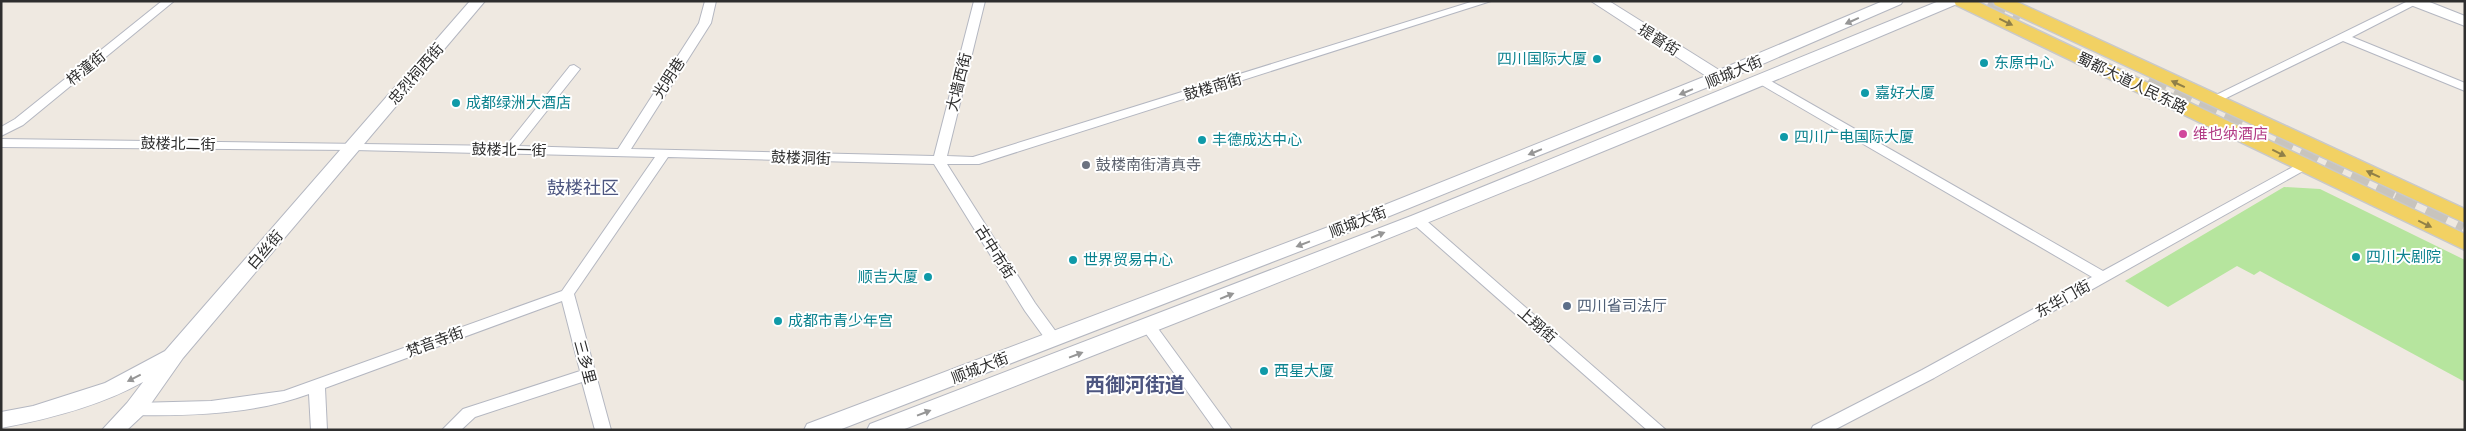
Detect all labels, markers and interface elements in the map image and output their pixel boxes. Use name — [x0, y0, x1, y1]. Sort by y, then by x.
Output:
one-way arrow — [1845, 17, 1859, 25]
one-way arrow — [1999, 19, 2013, 27]
street label: 提督街 — [1635, 20, 1683, 60]
street label: 忠烈祠西街 — [385, 40, 447, 108]
street label: 梓潼街 — [63, 47, 109, 89]
street label: 蜀都大道人民东路 — [2074, 49, 2190, 117]
place label: 四川国际大厦 — [1497, 50, 1587, 68]
street label: 大墙西街 — [943, 51, 975, 113]
street label: 顺城大街 — [1703, 52, 1765, 92]
marker: 四川国际大厦 — [1591, 53, 1603, 65]
street label: 光明巷 — [649, 54, 689, 102]
place label: 东原中心 — [1994, 54, 2054, 72]
marker: 东原中心 — [1978, 57, 1990, 69]
street label: 鼓楼南街 — [1182, 70, 1244, 104]
one-way arrow — [2171, 79, 2185, 87]
place label: 嘉好大厦 — [1875, 84, 1935, 102]
marker: 嘉好大厦 — [1859, 87, 1871, 99]
one-way arrow — [1679, 88, 1693, 96]
place label: 成都绿洲大酒店 — [466, 94, 571, 112]
marker: 成都绿洲大酒店 — [450, 97, 462, 109]
place label: 维也纳酒店 — [2193, 125, 2268, 143]
place label: 四川广电国际大厦 — [1794, 128, 1914, 146]
marker: 维也纳酒店 — [2177, 128, 2189, 140]
place label: 丰德成达中心 — [1212, 131, 1302, 149]
marker: 四川广电国际大厦 — [1778, 131, 1790, 143]
street label: 鼓楼北二街 — [140, 134, 216, 154]
marker: 丰德成达中心 — [1196, 134, 1208, 146]
street label: 鼓楼北一街 — [471, 140, 547, 160]
street label: 鼓楼洞街 — [771, 148, 831, 168]
one-way arrow — [1527, 148, 1542, 156]
one-way arrow — [2272, 149, 2286, 157]
place label: 鼓楼南街清真寺 — [1096, 156, 1201, 174]
marker: 鼓楼南街清真寺 — [1080, 159, 1092, 171]
one-way arrow — [2366, 170, 2380, 178]
district label: 鼓楼社区 — [547, 177, 619, 198]
street label: 顺城大街 — [1327, 203, 1389, 241]
one-way arrow — [2418, 220, 2432, 228]
street label: 古中市街 — [971, 222, 1019, 282]
street label: 白丝街 — [243, 227, 287, 273]
one-way arrow — [1371, 230, 1385, 238]
one-way arrow — [1295, 240, 1310, 248]
place label: 四川大剧院 — [2366, 248, 2441, 266]
place label: 世界贸易中心 — [1083, 251, 1173, 269]
marker: 四川大剧院 — [2350, 251, 2362, 263]
marker: 世界贸易中心 — [1067, 254, 1079, 266]
place label: 顺吉大厦 — [858, 268, 918, 286]
marker: 顺吉大厦 — [922, 271, 934, 283]
street label: 东华门街 — [2032, 277, 2094, 321]
one-way arrow — [1220, 291, 1234, 299]
place label: 四川省司法厅 — [1577, 297, 1667, 315]
marker: 四川省司法厅 — [1561, 300, 1573, 312]
street label: 上翔街 — [1514, 303, 1560, 347]
place label: 成都市青少年宫 — [788, 312, 893, 330]
marker: 成都市青少年宫 — [772, 315, 784, 327]
street label: 梵音寺街 — [404, 323, 466, 361]
street label: 三多里 — [570, 338, 600, 386]
street label: 顺城大街 — [949, 349, 1011, 387]
one-way arrow — [1069, 351, 1084, 359]
place label: 西星大厦 — [1274, 362, 1334, 380]
marker: 西星大厦 — [1258, 365, 1270, 377]
district label: 西御河街道 — [1085, 373, 1185, 397]
one-way arrow — [126, 374, 141, 382]
one-way arrow — [917, 408, 931, 416]

